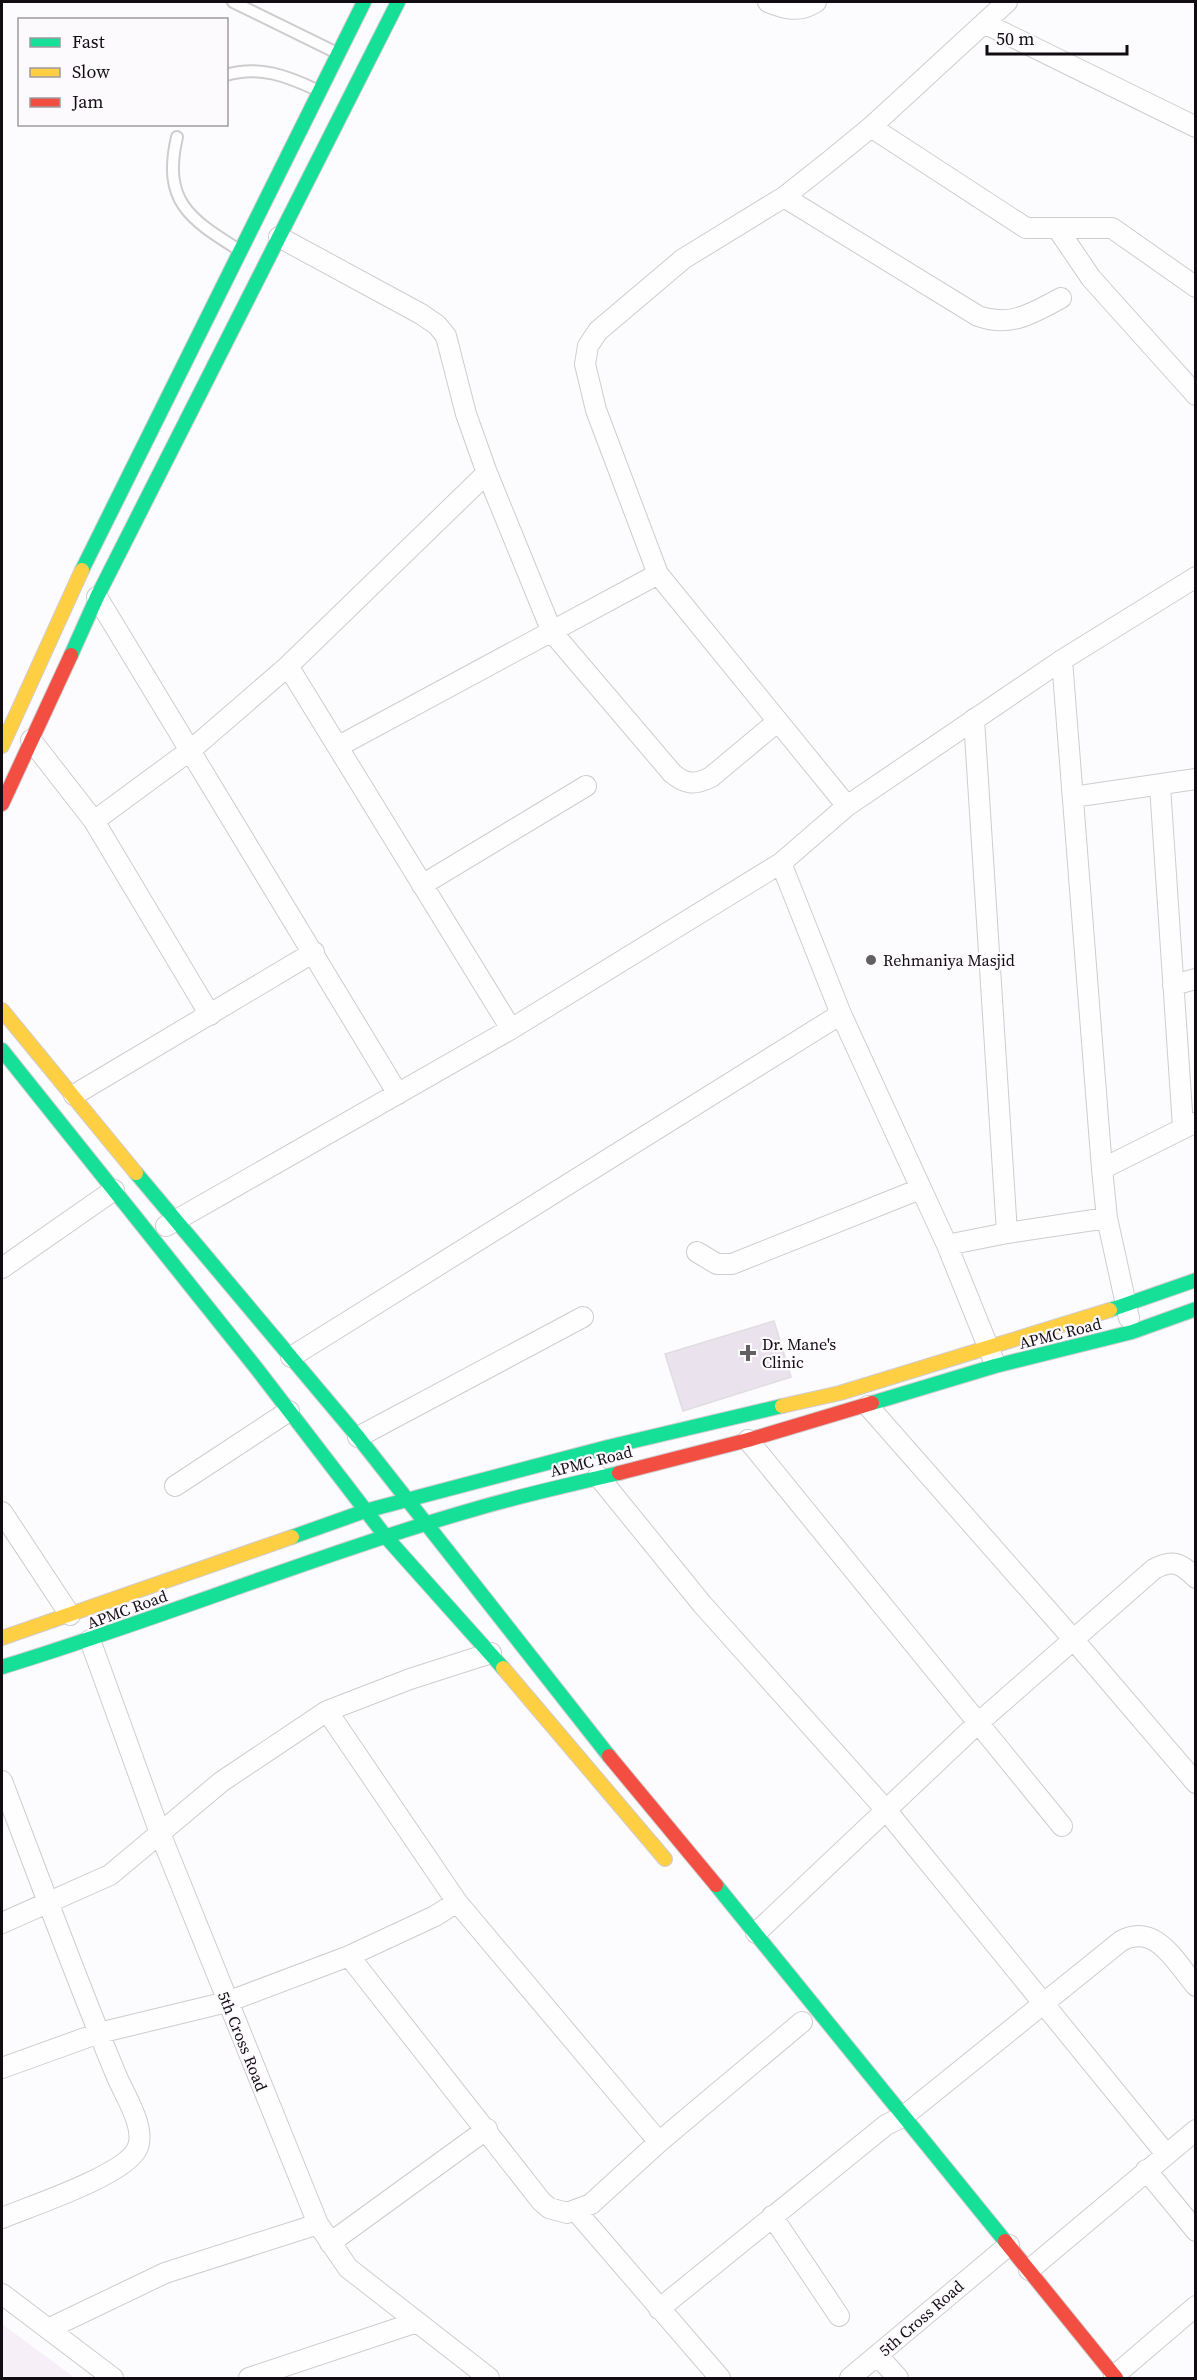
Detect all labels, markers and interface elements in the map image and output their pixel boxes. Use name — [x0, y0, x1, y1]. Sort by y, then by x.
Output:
legend — [18, 18, 228, 126]
scale bar — [987, 18, 1126, 56]
text: 50 m — [996, 26, 1034, 51]
text: Fast — [72, 29, 105, 54]
text: Slow — [72, 59, 110, 84]
text: Jam — [71, 89, 104, 114]
place label: Rehmaniya Masjid — [883, 949, 1015, 971]
marker: Rehmaniya Masjid — [864, 953, 878, 967]
street label: APMC Road — [1017, 1312, 1103, 1354]
place label: Dr. Mane's Clinic — [762, 1333, 836, 1373]
marker: Dr. Mane's Clinic — [739, 1344, 757, 1362]
street label: APMC Road — [548, 1440, 634, 1482]
street label: APMC Road — [84, 1584, 170, 1634]
street label: 5th Cross Road — [213, 1988, 273, 2094]
street label: 5th Cross Road — [874, 2275, 968, 2361]

